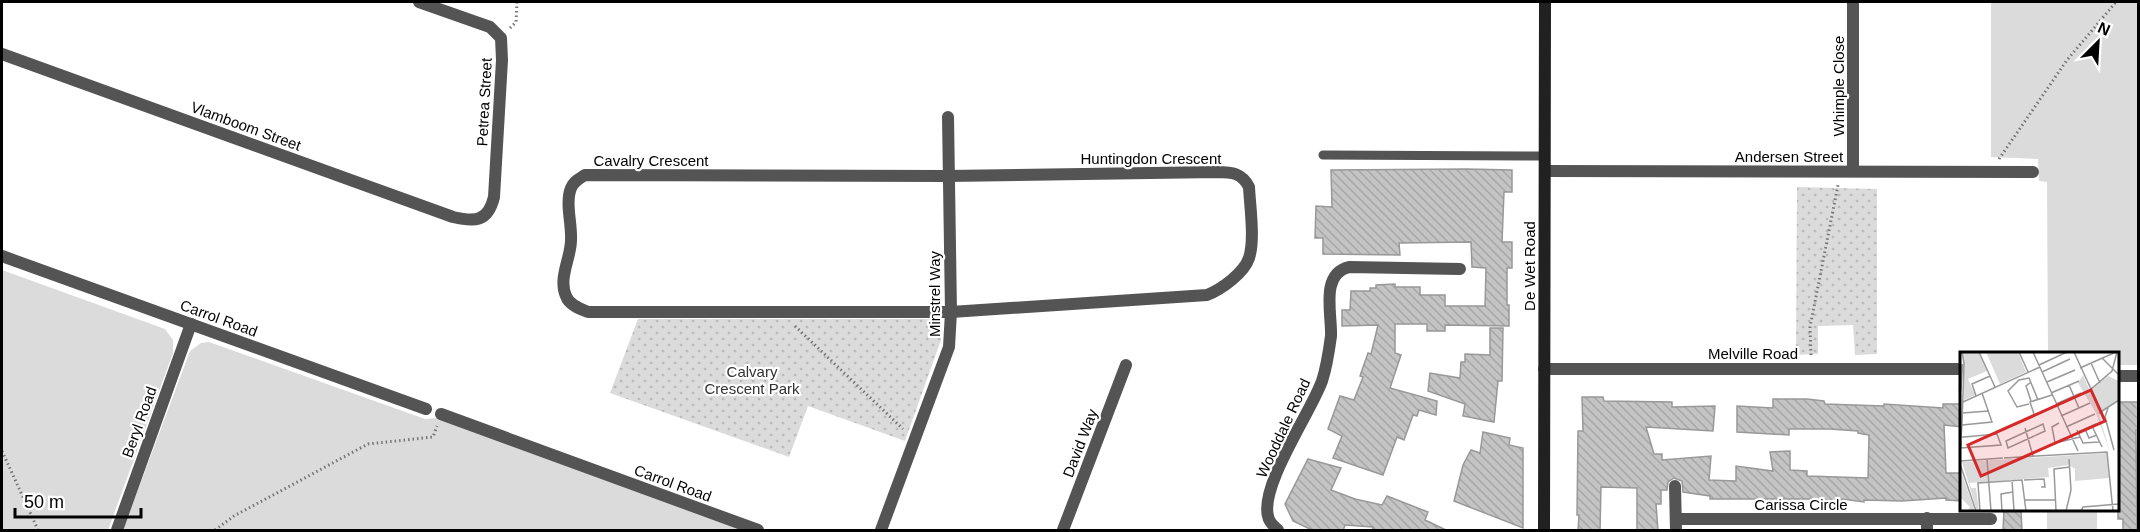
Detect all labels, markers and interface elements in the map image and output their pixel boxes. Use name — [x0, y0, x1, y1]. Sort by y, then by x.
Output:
north arrow — [2068, 12, 2128, 72]
text: N — [2095, 19, 2113, 39]
street label: Whimple Close — [1830, 36, 1847, 136]
street label: Petrea Street — [473, 57, 495, 147]
street label: Vlamboom Street — [189, 98, 304, 154]
street label: Andersen Street — [1735, 148, 1844, 165]
street label: Huntingdon Crescent — [1081, 150, 1222, 167]
street label: Cavalry Crescent — [593, 152, 709, 169]
street label: De Wet Road — [1521, 221, 1538, 311]
street label: Minstrel Way — [926, 250, 943, 337]
street label: Carrol Road — [178, 296, 260, 340]
street label: Melville Road — [1708, 345, 1798, 362]
inset map — [1960, 352, 2119, 511]
park label: Calvary Crescent Park — [704, 363, 800, 397]
street label: Wooddale Road — [1253, 376, 1313, 480]
street label: Beryl Road — [118, 384, 160, 460]
street label: David Way — [1059, 406, 1101, 480]
street label: Carrol Road — [632, 461, 714, 505]
scale bar — [15, 481, 141, 519]
text: 50 m — [24, 492, 64, 512]
street label: Carissa Circle — [1754, 496, 1848, 513]

